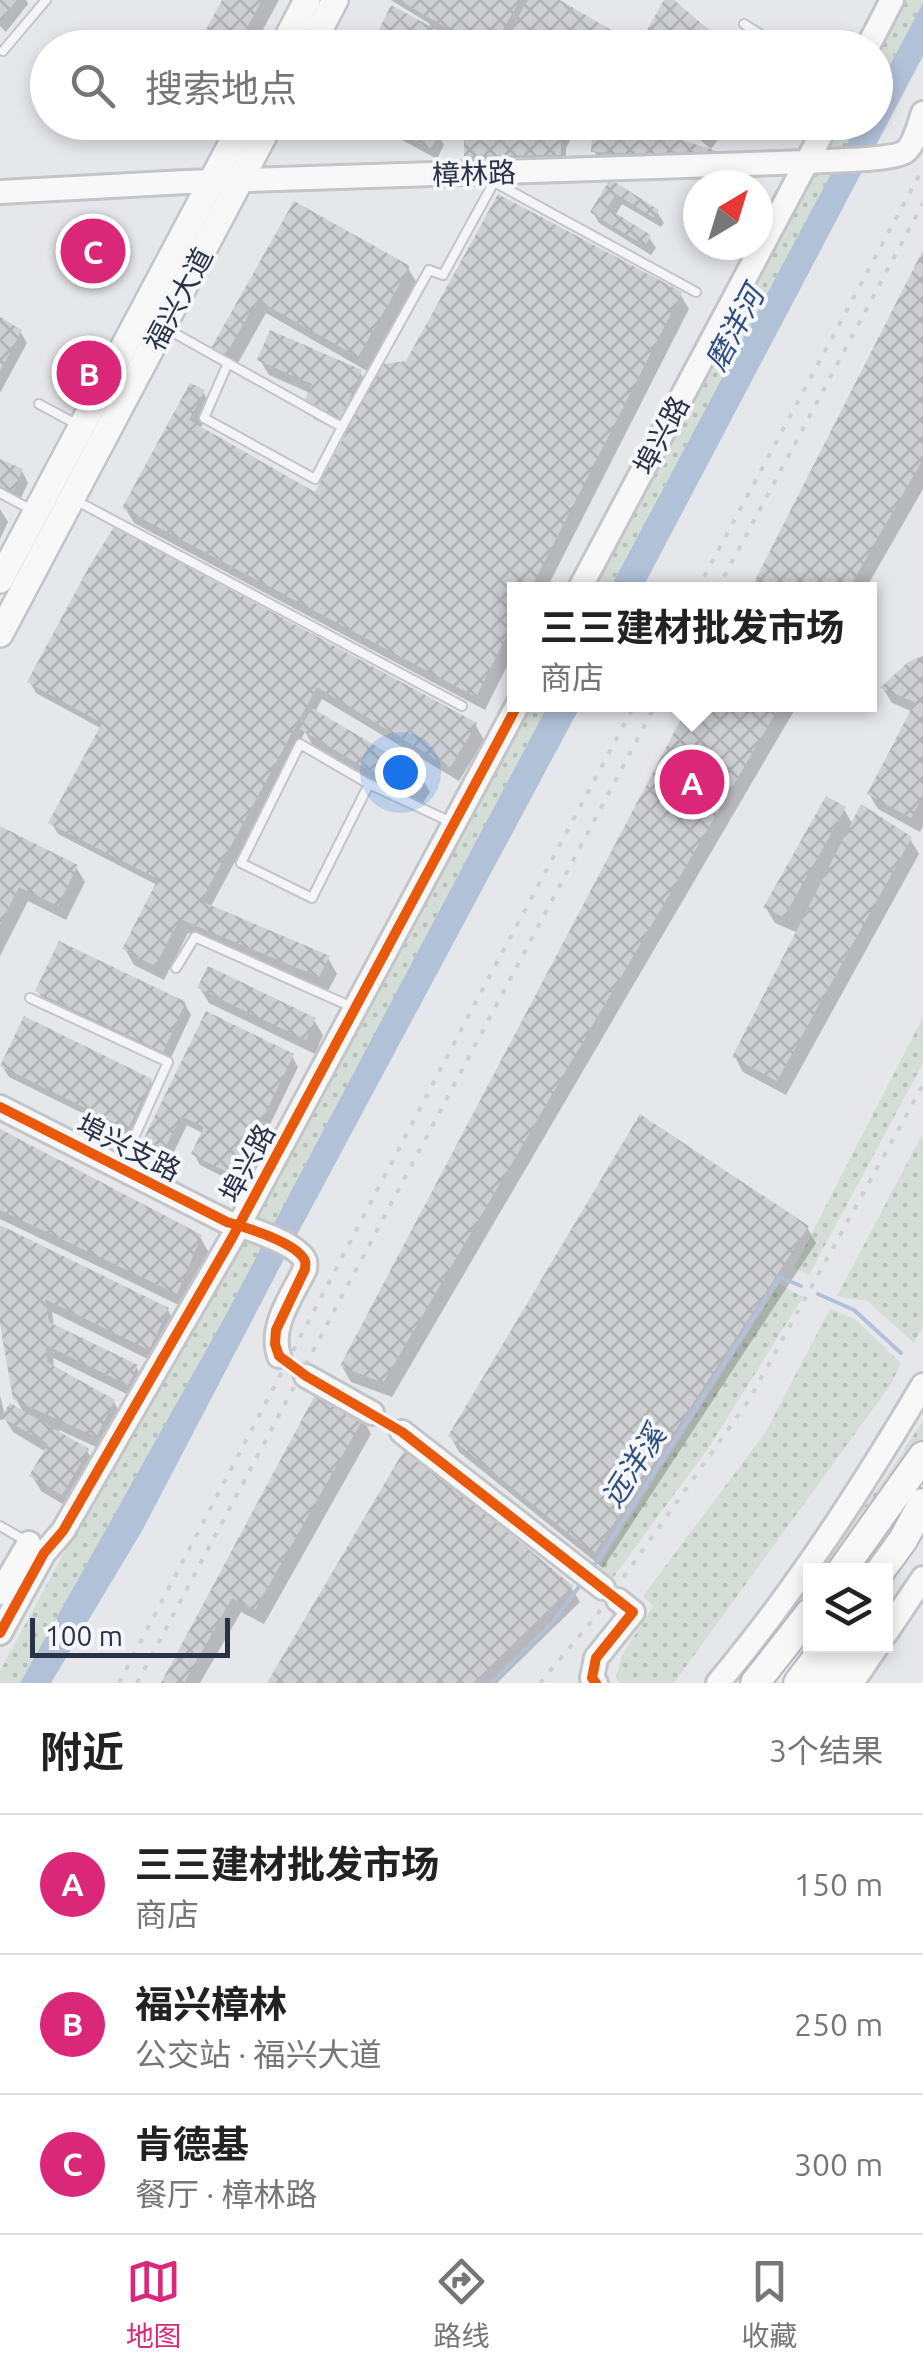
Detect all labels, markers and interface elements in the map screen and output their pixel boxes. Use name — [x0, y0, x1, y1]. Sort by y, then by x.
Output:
search box — [30, 30, 893, 140]
icon: search — [65, 58, 120, 113]
text: 搜索地点 — [145, 67, 297, 109]
street label: 樟林路 — [431, 156, 517, 190]
north arrow — [683, 170, 773, 260]
pin: C — [61, 214, 126, 288]
street label: 福兴大道 — [138, 242, 218, 356]
water label: 磨洋河 — [698, 276, 772, 376]
pin: B — [56, 336, 122, 410]
street label: 埠兴路 — [628, 391, 694, 479]
popup — [507, 582, 877, 712]
text: 三三建材批发市场 — [540, 606, 844, 648]
text: 商店 — [540, 659, 604, 695]
pin: A — [660, 744, 724, 820]
your location — [375, 747, 426, 798]
street label: 埠兴支路 — [72, 1108, 186, 1186]
street label: 埠兴路 — [214, 1119, 280, 1207]
water label: 远洋溪 — [594, 1416, 673, 1513]
map controls — [803, 1563, 893, 1653]
button: layers — [803, 1563, 893, 1653]
scale bar — [30, 1613, 230, 1658]
text: 100 m — [45, 1620, 123, 1651]
text: 附近 — [40, 1728, 124, 1775]
text: 3个结果 — [769, 1732, 883, 1768]
text: 三三建材批发市场 — [135, 1843, 439, 1885]
text: A — [61, 1866, 84, 1902]
text: 150 m — [794, 1866, 883, 1902]
text: 商店 — [135, 1896, 199, 1932]
text: 福兴樟林 — [135, 1983, 287, 2025]
text: B — [62, 2006, 83, 2042]
text: 250 m — [794, 2006, 883, 2042]
text: 公交站 · 福兴大道 — [135, 2036, 382, 2072]
text: 肯德基 — [135, 2123, 249, 2165]
text: C — [62, 2146, 83, 2182]
text: 300 m — [794, 2146, 883, 2182]
text: 餐厅 · 樟林路 — [135, 2176, 318, 2212]
tab: 地图 — [126, 2254, 182, 2354]
tab: 路线 — [433, 2254, 489, 2354]
tab: 收藏 — [741, 2254, 797, 2354]

